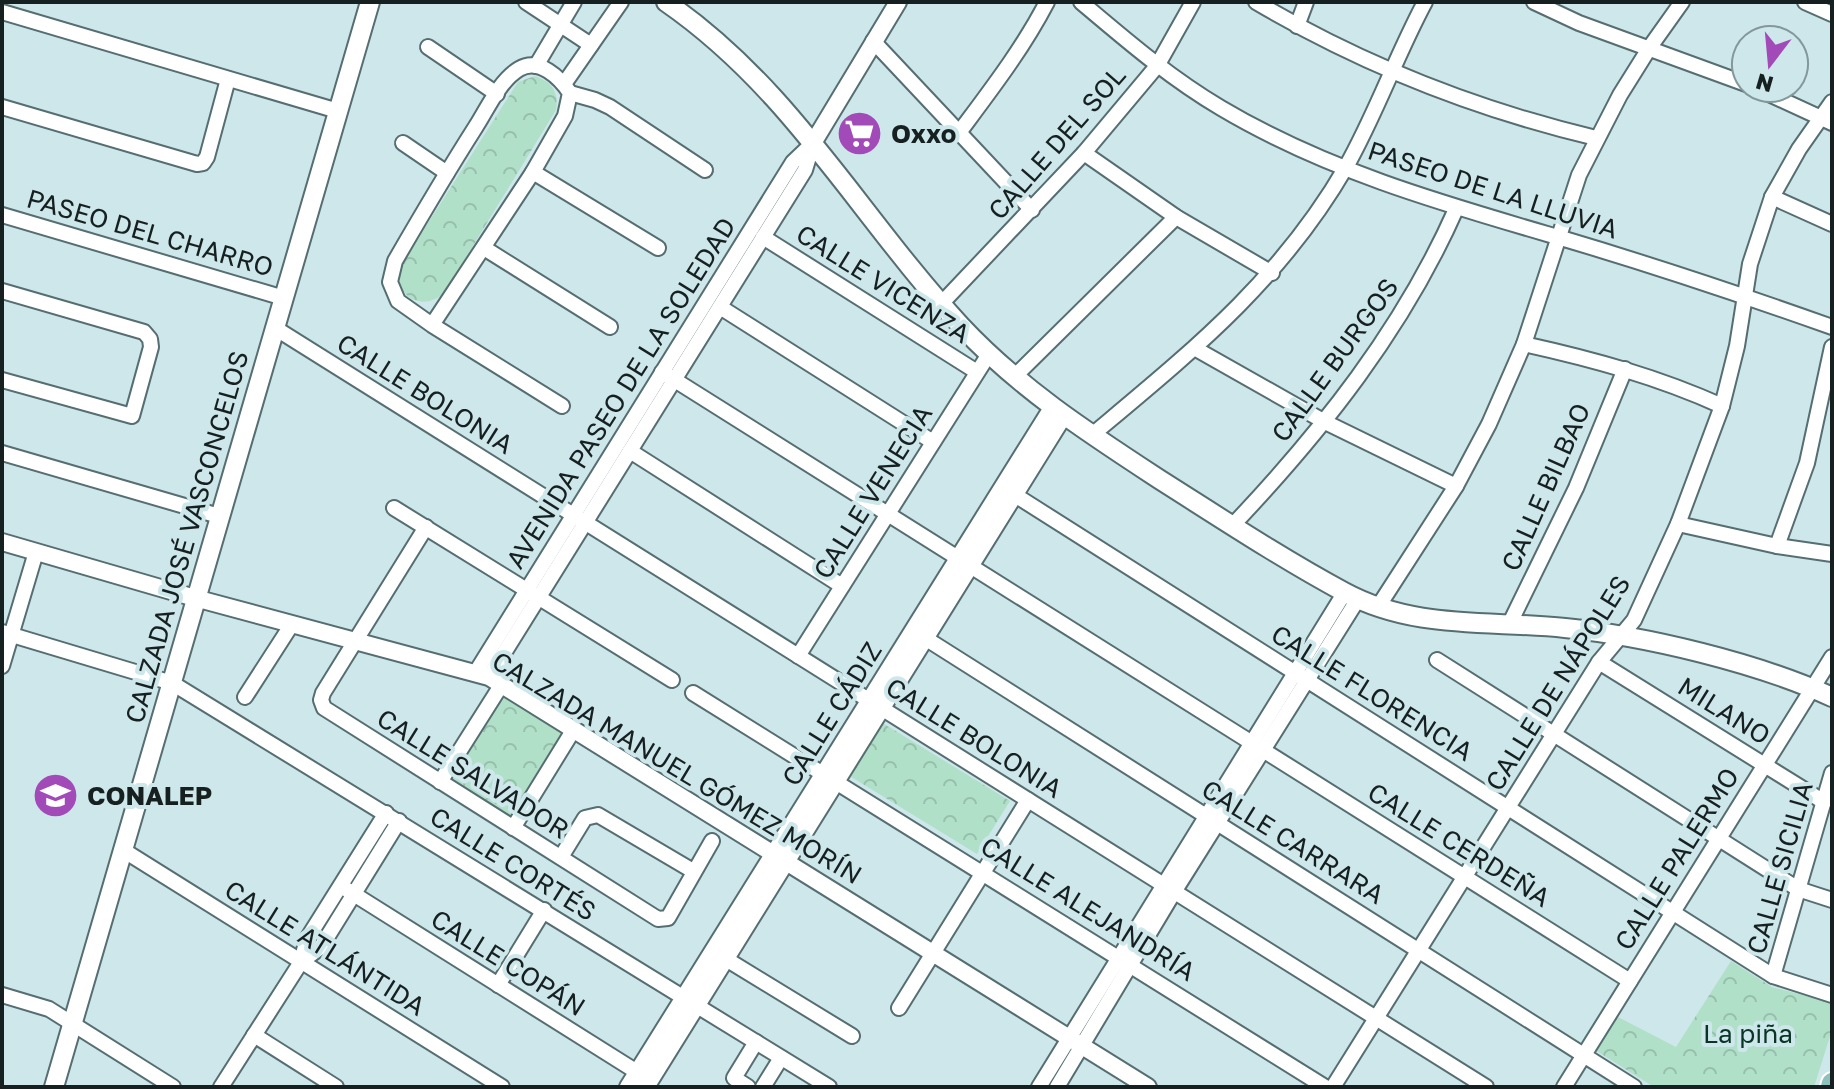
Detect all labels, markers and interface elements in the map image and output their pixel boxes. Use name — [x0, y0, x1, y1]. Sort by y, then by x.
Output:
north arrow — [1730, 24, 1810, 104]
street label: CALLE DEL SOL — [982, 60, 1132, 226]
text: N — [1753, 68, 1776, 99]
supermarket icon: Oxxo — [836, 110, 884, 158]
place label: Oxxo — [891, 118, 956, 149]
street label: PASEO DE LA LLUVIA — [1364, 134, 1622, 245]
street label: PASEO DEL CHARRO — [23, 182, 277, 283]
street label: AVENIDA PASEO DE LA SOLEDAD — [499, 211, 742, 574]
street label: CALLE VICENZA — [791, 218, 976, 349]
street label: CALLE BURGOS — [1265, 272, 1404, 448]
street label: CALLE BOLONIA — [332, 327, 519, 460]
street label: CALZADA JOSÉ VASCONCELOS — [118, 347, 255, 727]
street label: CALLE BILBAO — [1495, 398, 1596, 575]
street label: CALLE VENECIA — [807, 399, 938, 584]
street label: CALLE DE NÁPOLES — [1479, 569, 1636, 796]
street label: CALLE FLORENCIA — [1266, 618, 1479, 767]
street label: CALLE CÁDIZ — [775, 636, 888, 791]
street label: CALZADA MANUEL GÓMEZ MORÍN — [487, 645, 868, 890]
street label: MILANO — [1673, 670, 1776, 751]
street label: CALLE BOLONIA — [881, 671, 1068, 804]
street label: CALLE SALVADOR — [372, 702, 575, 845]
street label: CALLE PALERMO — [1608, 762, 1745, 956]
school or university icon: CONALEP — [32, 772, 80, 820]
street label: CALLE CARRARA — [1196, 773, 1390, 910]
street label: CALLE CERDEÑA — [1362, 776, 1556, 913]
street label: CALLE SICILIA — [1740, 778, 1819, 958]
place label: CONALEP — [87, 780, 212, 811]
street label: CALLE CORTÉS — [425, 800, 602, 927]
street label: CALLE ALEJANDRÍA — [975, 830, 1201, 987]
street label: CALLE ATLÁNTIDA — [219, 873, 431, 1022]
street label: CALLE COPÁN — [426, 903, 591, 1022]
park label: La piña — [1703, 1018, 1793, 1049]

